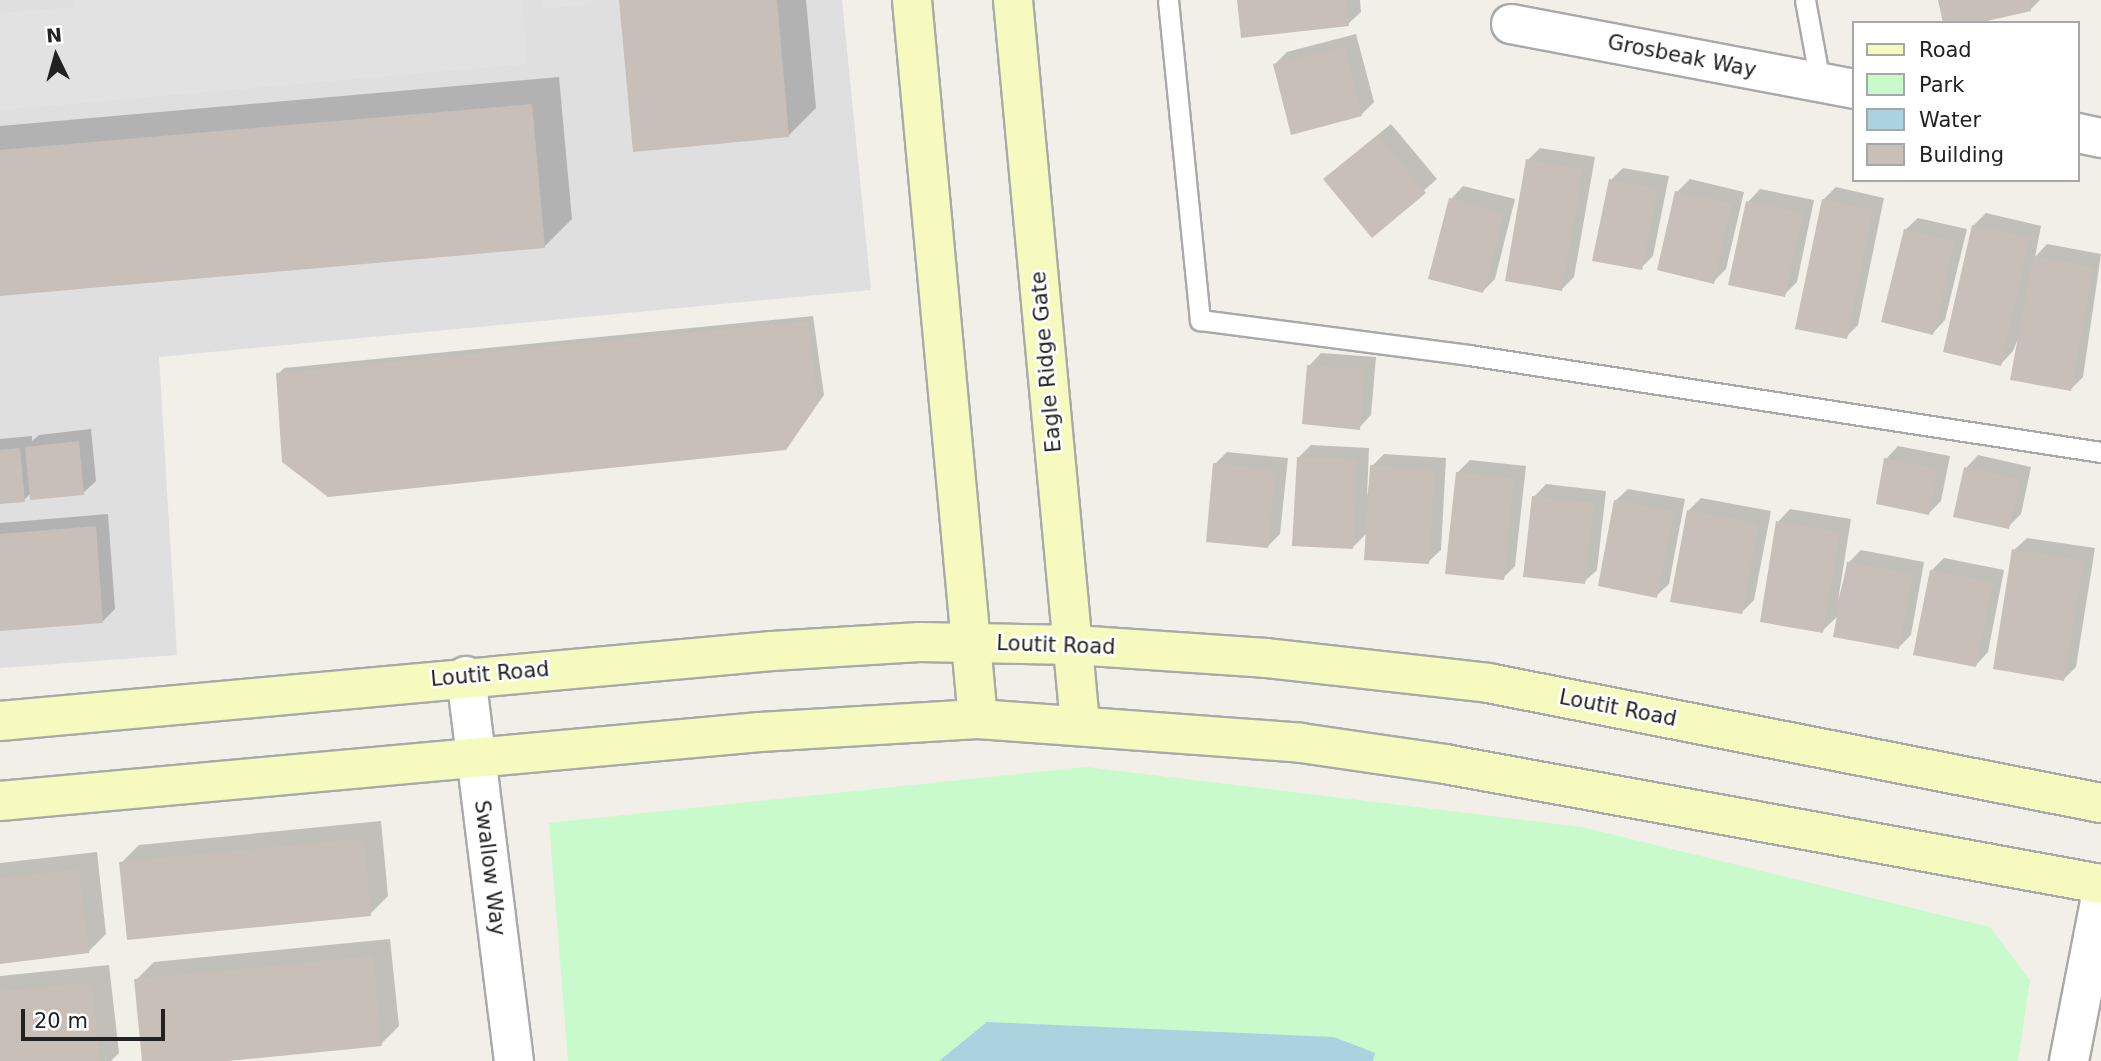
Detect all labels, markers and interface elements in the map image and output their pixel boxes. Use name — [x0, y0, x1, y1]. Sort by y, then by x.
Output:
north arrow — [21, 21, 91, 91]
legend — [1853, 21, 2080, 182]
text: N — [45, 23, 63, 47]
street label: Grosbeak Way — [1606, 29, 1758, 83]
text: Road — [1919, 38, 1972, 62]
text: Park — [1919, 73, 1964, 97]
text: Water — [1919, 108, 1981, 132]
text: Building — [1919, 143, 2004, 167]
street label: Eagle Ridge Gate — [1026, 270, 1066, 454]
street label: Loutit Road — [996, 630, 1116, 660]
street label: Loutit Road — [430, 656, 550, 692]
street label: Loutit Road — [1557, 684, 1679, 732]
street label: Swallow Way — [469, 799, 511, 937]
scale bar — [24, 995, 168, 1038]
text: 20 m — [34, 1009, 88, 1033]

